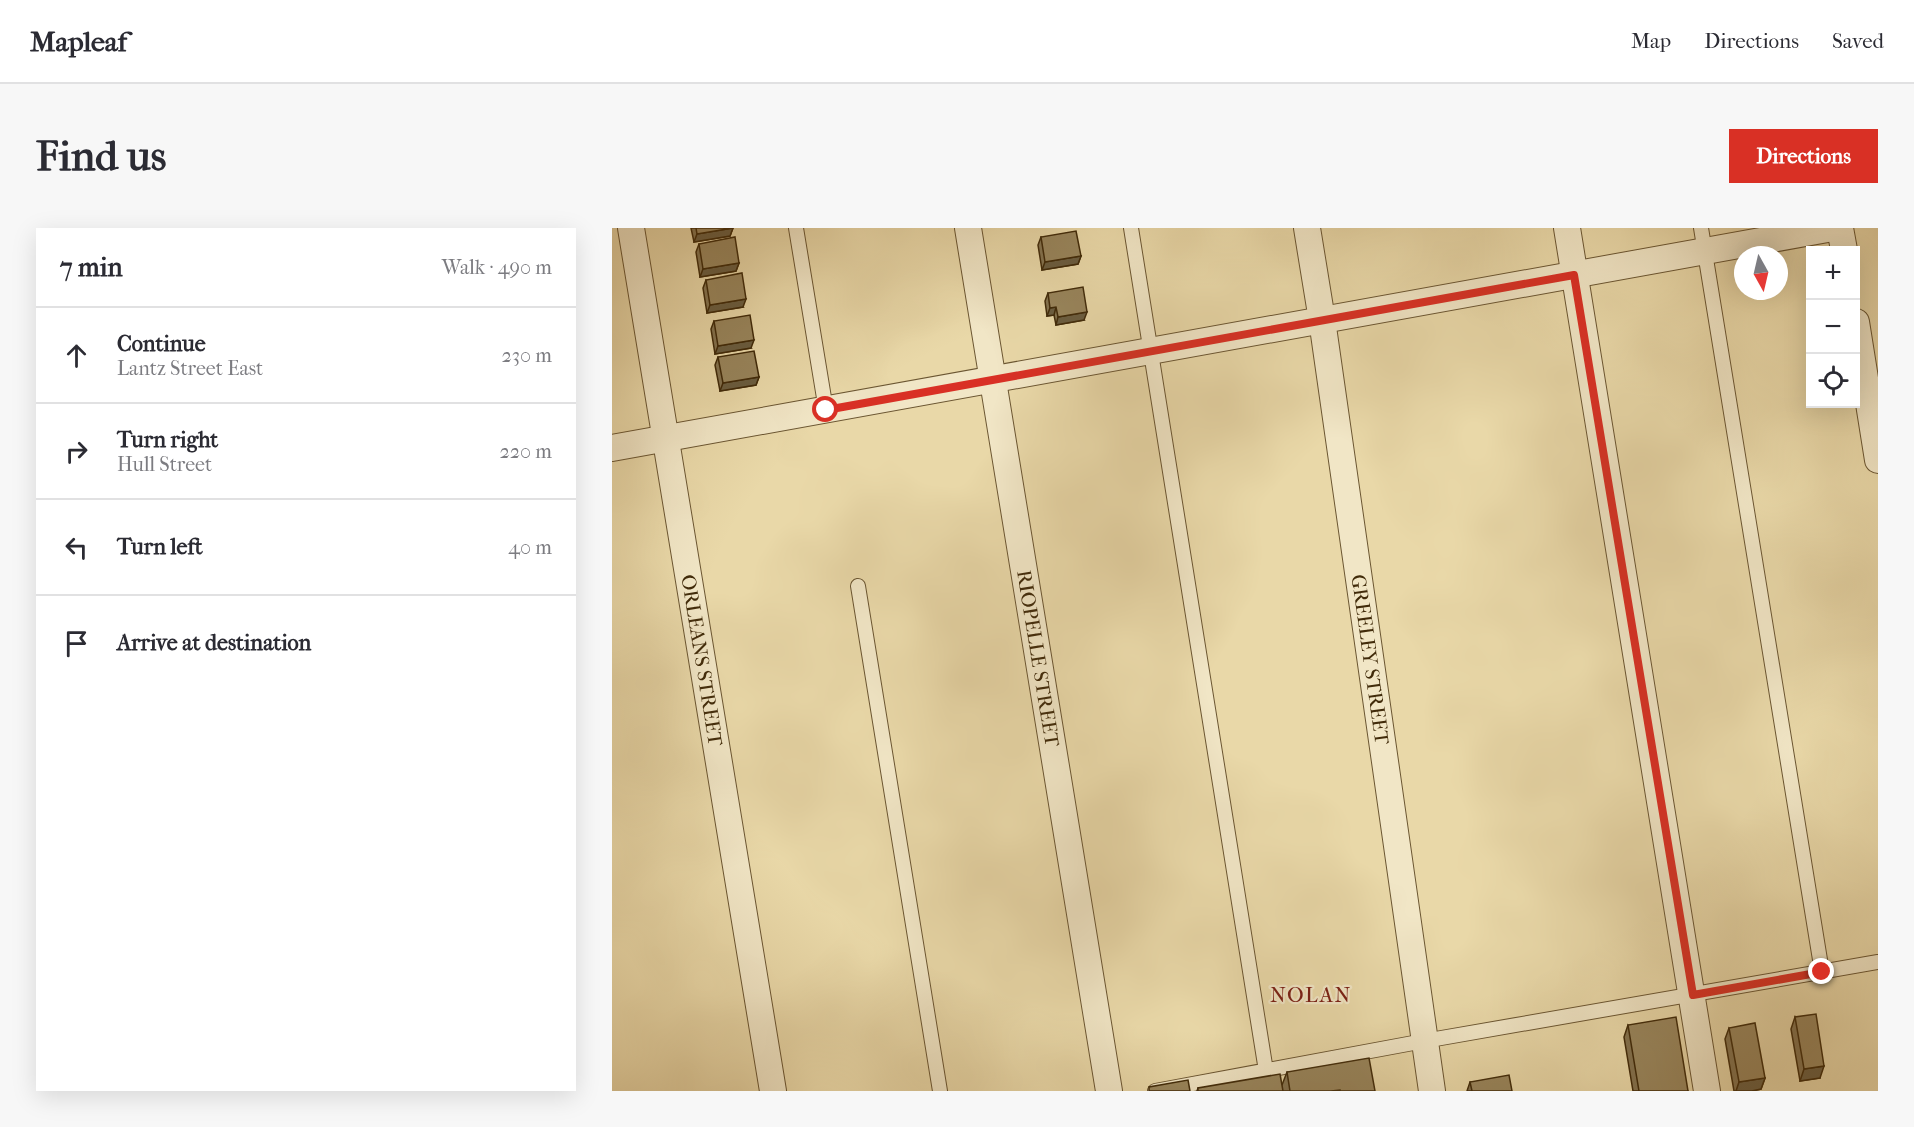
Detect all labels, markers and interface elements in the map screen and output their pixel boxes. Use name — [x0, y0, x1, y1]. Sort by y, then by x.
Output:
text: Mapleaf — [30, 25, 127, 58]
text: Map — [1631, 29, 1671, 53]
text: Directions — [1704, 29, 1799, 53]
text: Saved — [1832, 29, 1884, 53]
button: Directions — [1729, 129, 1878, 183]
text: Find us — [36, 132, 166, 181]
north arrow — [1734, 246, 1788, 300]
map controls — [1806, 246, 1860, 408]
button: + — [1806, 246, 1860, 300]
text: 7 min — [60, 252, 123, 283]
text: Walk · 490 m — [442, 256, 552, 279]
button: − — [1806, 300, 1860, 354]
text: Continue — [117, 331, 206, 357]
icon: ahead — [60, 339, 93, 372]
text: 230 m — [502, 344, 552, 367]
button: locate — [1806, 354, 1860, 408]
text: Lantz Street East — [117, 357, 263, 380]
route start — [812, 396, 838, 422]
text: Turn right — [117, 427, 218, 453]
icon: right — [60, 435, 93, 468]
text: 220 m — [499, 440, 552, 463]
text: Hull Street — [117, 453, 212, 476]
icon: left — [60, 531, 93, 564]
text: Turn left — [117, 534, 203, 560]
text: 40 m — [508, 536, 552, 559]
street label: RIOPELLE STREET — [1013, 568, 1064, 749]
street label: ORLEANS STREET — [677, 573, 728, 748]
street label: GREELEY STREET — [1347, 573, 1394, 746]
icon: arrive — [60, 627, 93, 660]
text: Arrive at destination — [117, 630, 311, 656]
route end — [1808, 958, 1834, 984]
district label: NOLAN — [1270, 983, 1352, 1007]

